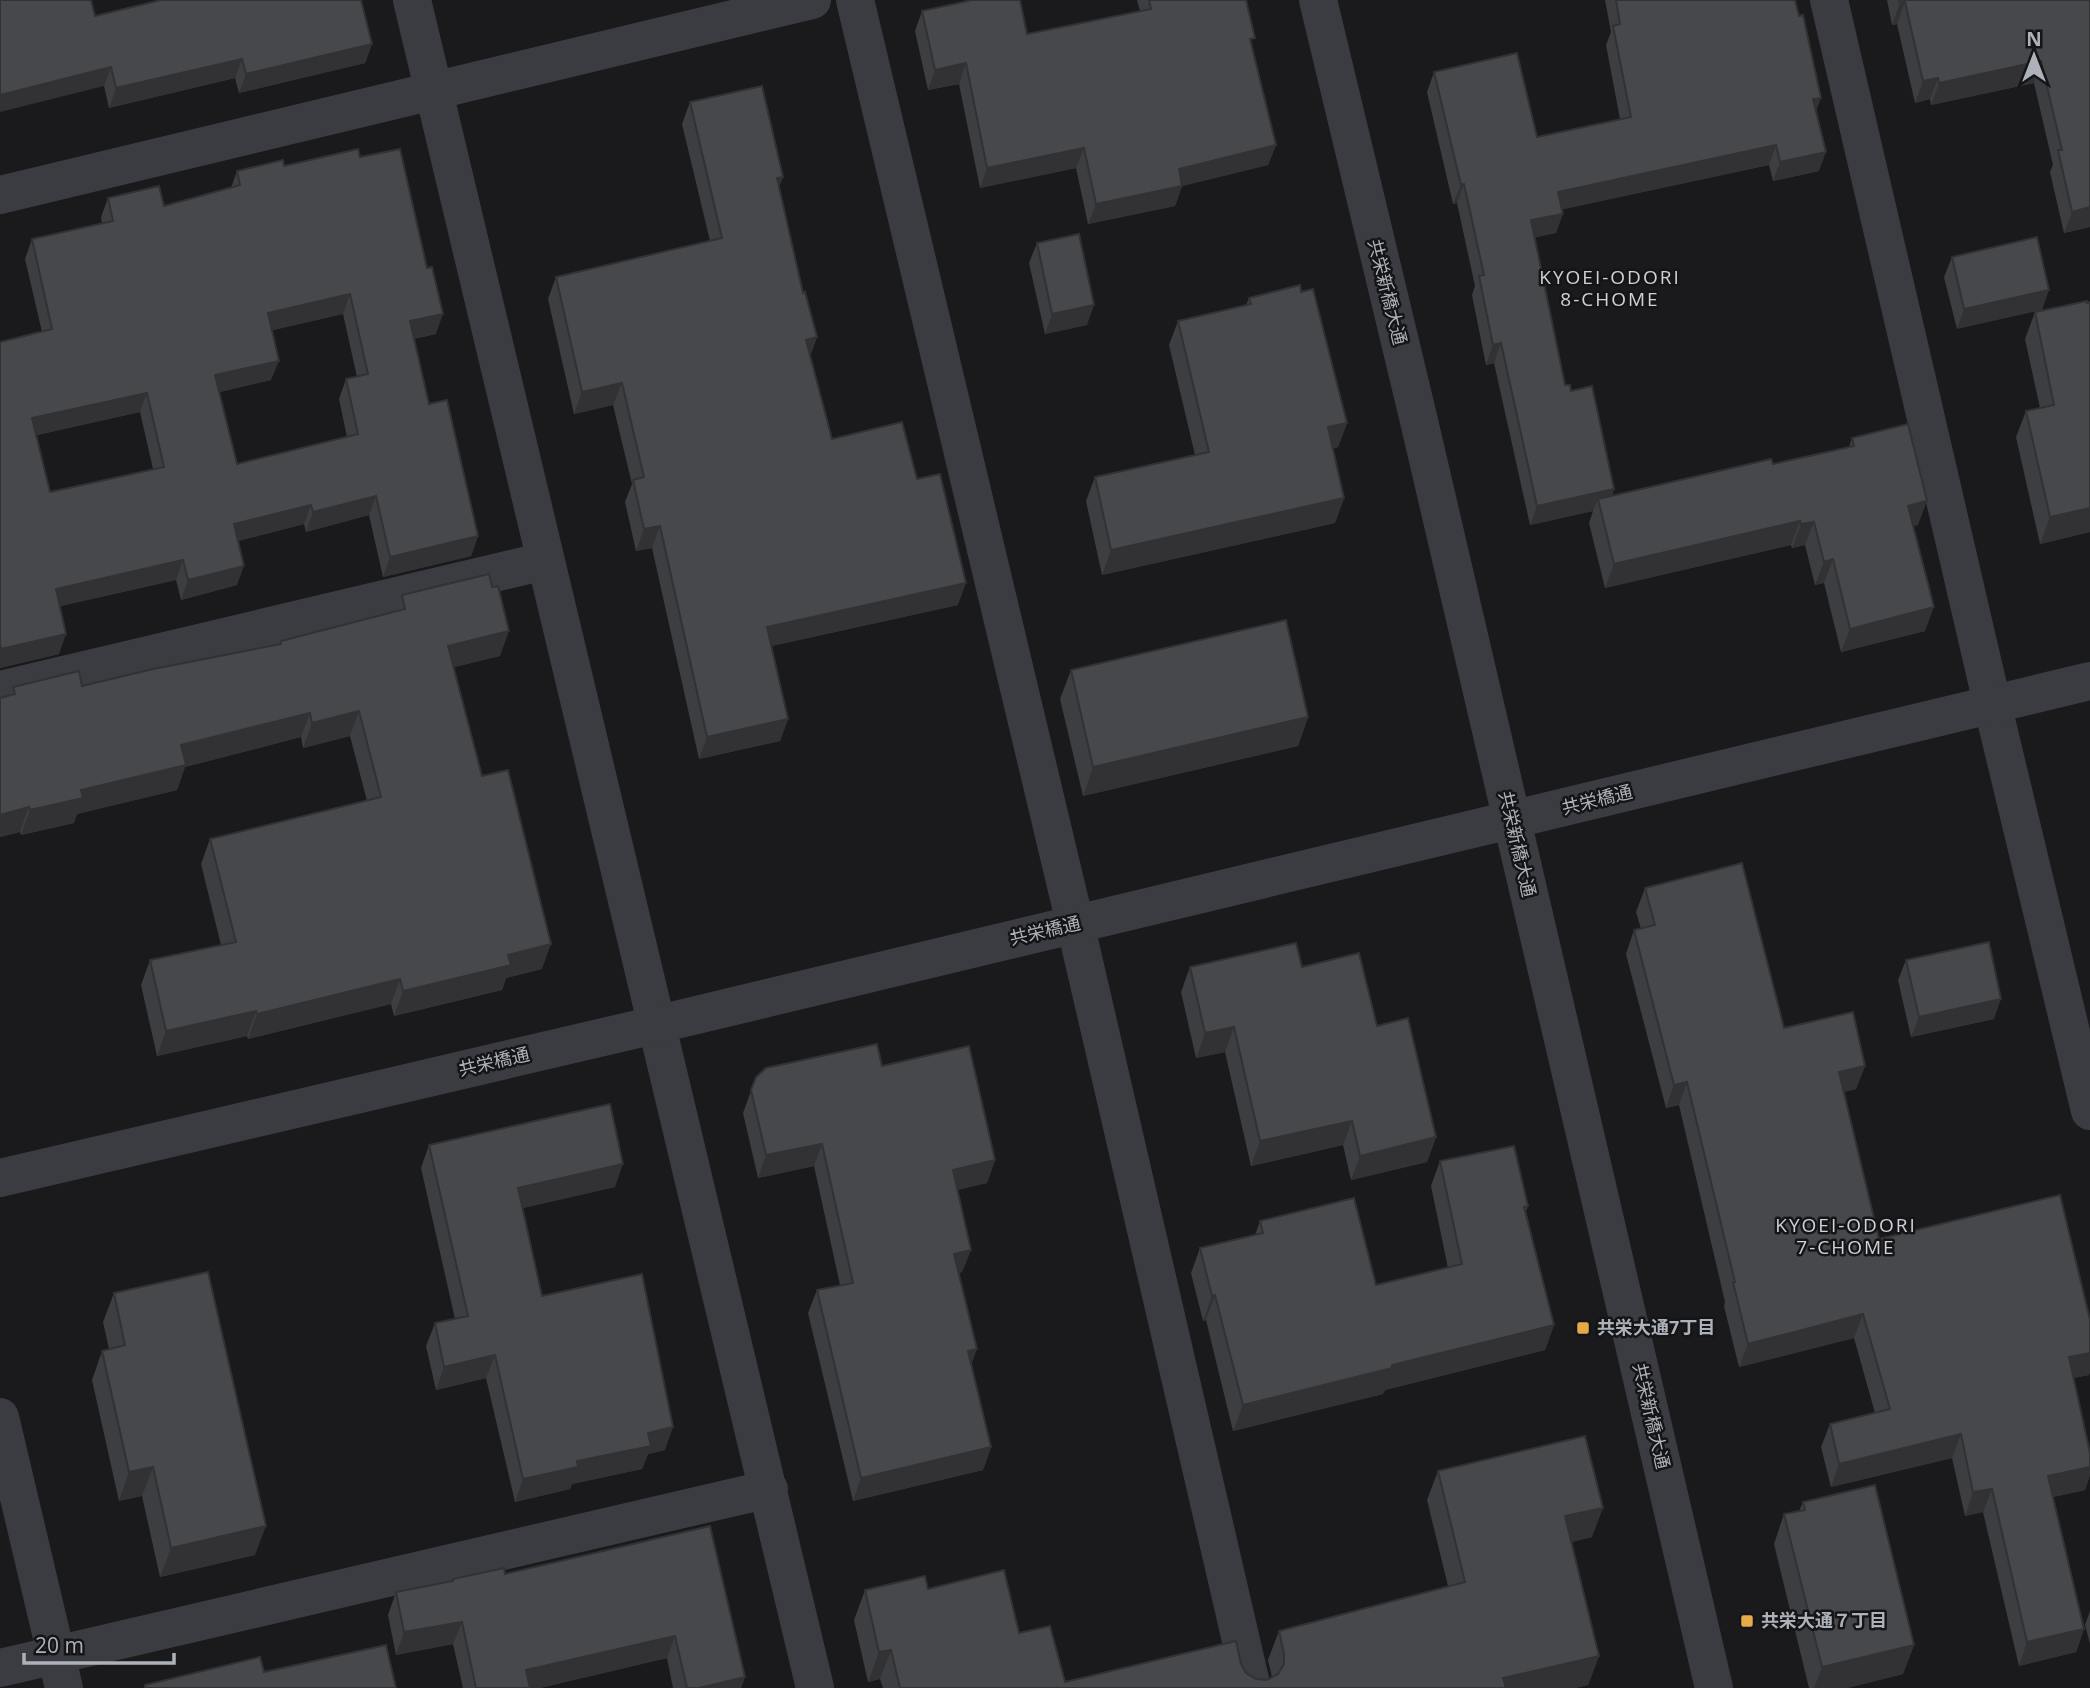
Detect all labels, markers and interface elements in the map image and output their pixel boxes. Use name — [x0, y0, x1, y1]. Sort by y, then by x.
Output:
north arrow — [1999, 21, 2069, 91]
text: N — [2026, 26, 2042, 52]
street label: 共栄新橋大通 — [1363, 236, 1413, 347]
district label: KYOEI-ODORI 8-CHOME — [1539, 264, 1681, 312]
street label: 共栄橋通 — [1559, 779, 1635, 819]
street label: 共栄新橋大通 — [1494, 788, 1542, 899]
street label: 共栄橋通 — [1007, 910, 1083, 950]
street label: 共栄橋通 — [456, 1041, 532, 1081]
district label: KYOEI-ODORI 7-CHOME — [1775, 1212, 1917, 1260]
place label: 共栄大通7丁目 — [1597, 1315, 1715, 1339]
marker: 共栄大通7丁目 — [1575, 1320, 1591, 1336]
street label: 共栄新橋大通 — [1628, 1360, 1676, 1471]
place label: 共栄大通７丁目 — [1761, 1608, 1887, 1632]
marker: 共栄大通７丁目 — [1739, 1613, 1755, 1629]
scale bar — [24, 1622, 175, 1666]
text: 20 m — [35, 1631, 84, 1659]

